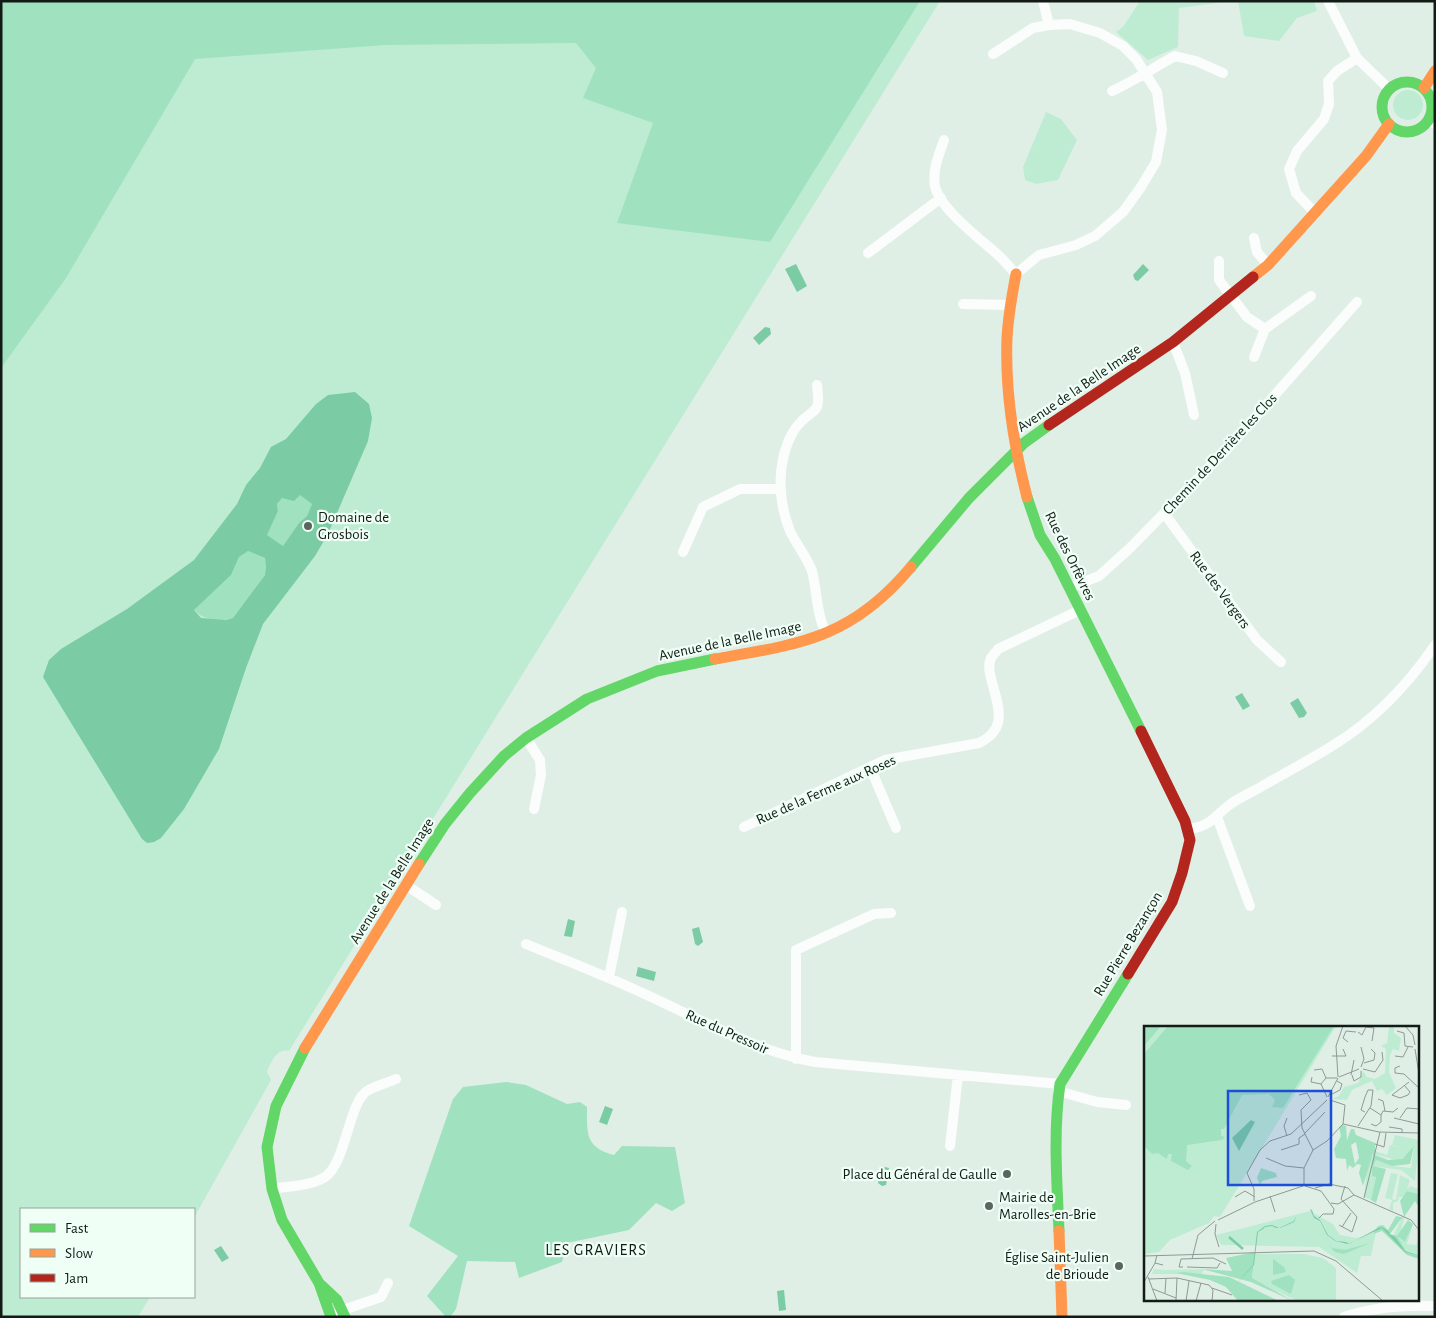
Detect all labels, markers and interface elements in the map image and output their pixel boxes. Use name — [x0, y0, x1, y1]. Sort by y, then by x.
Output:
street label: Avenue de la Belle Image — [1015, 341, 1143, 435]
street label: Chemin de Derrière les Clos — [1160, 391, 1280, 517]
street label: Rue des Orfèvres — [1042, 509, 1098, 603]
place label: Domaine de Grosbois — [318, 510, 389, 542]
marker: Domaine de Grosbois — [302, 520, 314, 532]
street label: Rue des Vergers — [1187, 548, 1253, 632]
street label: Avenue de la Belle Image — [657, 619, 803, 663]
street label: Rue de la Ferme aux Roses — [754, 752, 898, 828]
street label: Avenue de la Belle Image — [347, 815, 437, 947]
street label: Rue Pierre Bezançon — [1091, 889, 1165, 999]
street label: Rue du Pressoir — [683, 1007, 771, 1057]
inset map — [1144, 1026, 1418, 1300]
place label: Place du Général de Gaulle — [843, 1167, 997, 1182]
marker: Place du Général de Gaulle — [1001, 1168, 1013, 1180]
place label: Mairie de Marolles-en-Brie — [999, 1190, 1096, 1222]
marker: Mairie de Marolles-en-Brie — [983, 1200, 995, 1212]
legend — [20, 1208, 195, 1298]
text: Fast — [65, 1221, 89, 1236]
district label: LES GRAVIERS — [545, 1242, 647, 1258]
text: Slow — [65, 1246, 93, 1261]
place label: Église Saint-Julien de Brioude — [1005, 1248, 1109, 1282]
marker: Église Saint-Julien de Brioude — [1113, 1260, 1125, 1272]
text: Jam — [65, 1271, 88, 1286]

